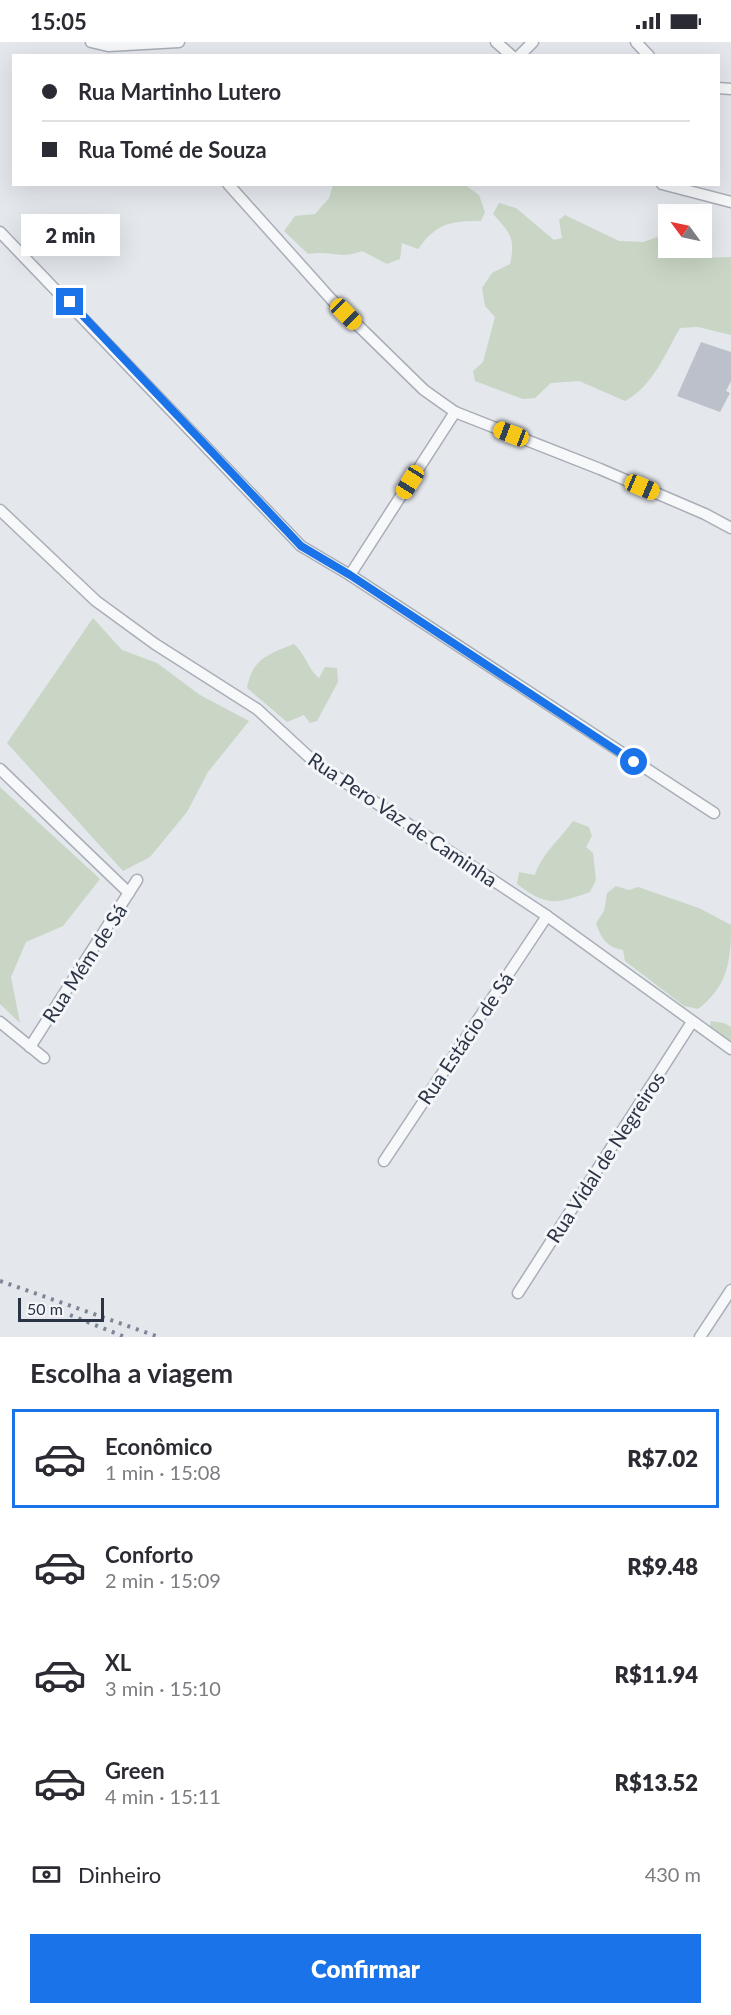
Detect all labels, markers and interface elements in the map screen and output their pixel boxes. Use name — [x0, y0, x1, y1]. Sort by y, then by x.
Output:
text: 15:05 — [30, 8, 87, 35]
text: Rua Martinho Lutero — [78, 78, 281, 105]
text: Rua Tomé de Souza — [78, 136, 267, 163]
north arrow — [658, 204, 712, 258]
map controls — [658, 204, 712, 258]
callout: 2 min — [20, 215, 119, 257]
text: 2 min — [46, 223, 95, 247]
route end — [56, 288, 83, 315]
car — [327, 295, 365, 333]
car — [491, 419, 531, 449]
car — [393, 462, 427, 502]
car — [622, 472, 662, 502]
street label: Rua Pero Vaz de Caminha — [304, 747, 502, 891]
route start — [620, 748, 647, 775]
street label: Rua Mém de Sá — [37, 899, 131, 1027]
street label: Rua Estácio de Sá — [412, 968, 518, 1108]
street label: Rua Vidal de Negreiros — [541, 1067, 669, 1247]
scale bar — [18, 1295, 104, 1322]
text: 50 m — [27, 1299, 63, 1318]
text: Escolha a viagem — [30, 1356, 233, 1389]
icon: car — [33, 1432, 87, 1486]
text: Econômico — [105, 1433, 212, 1460]
text: R$7.02 — [627, 1445, 698, 1472]
text: 1 min · 15:08 — [105, 1460, 221, 1484]
icon: car — [33, 1540, 87, 1594]
text: Conforto — [105, 1541, 193, 1568]
text: R$9.48 — [627, 1553, 698, 1580]
text: 2 min · 15:09 — [105, 1568, 221, 1592]
icon: car — [33, 1648, 87, 1702]
text: XL — [105, 1649, 131, 1676]
text: R$11.94 — [614, 1661, 698, 1688]
text: 3 min · 15:10 — [105, 1676, 221, 1700]
icon: car — [33, 1756, 87, 1810]
text: Green — [105, 1757, 165, 1784]
text: R$13.52 — [614, 1769, 698, 1796]
text: 4 min · 15:11 — [105, 1784, 221, 1808]
icon: cash — [30, 1858, 63, 1891]
text: Dinheiro — [78, 1861, 161, 1888]
text: 430 m — [645, 1862, 701, 1886]
button: Confirmar — [30, 1934, 701, 2003]

